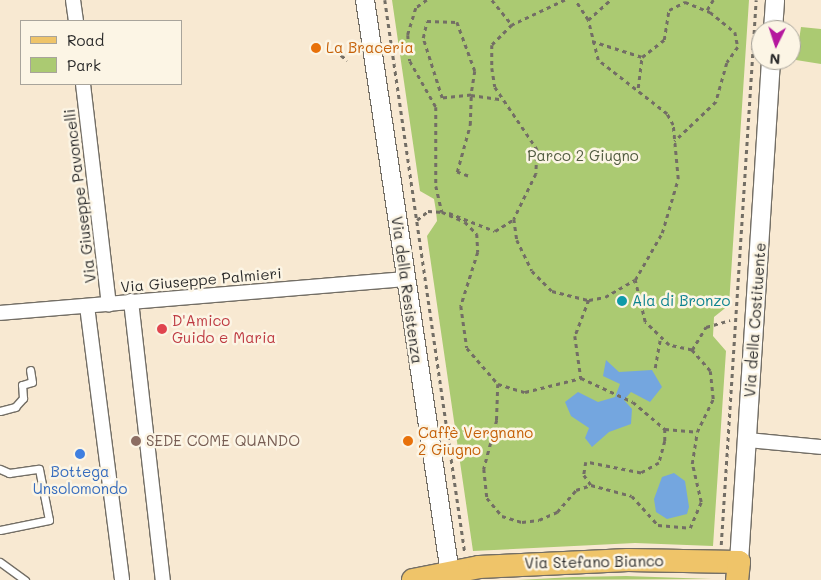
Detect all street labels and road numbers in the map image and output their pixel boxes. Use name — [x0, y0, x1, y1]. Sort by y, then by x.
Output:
street label: Via Giuseppe Pavoncelli — [60, 108, 100, 284]
street label: Via della Resistenza — [388, 215, 426, 365]
street label: Via della Costituente — [741, 242, 769, 398]
street label: Via Giuseppe Palmieri — [120, 264, 282, 296]
street label: Via Stefano Bianco — [524, 552, 664, 572]

